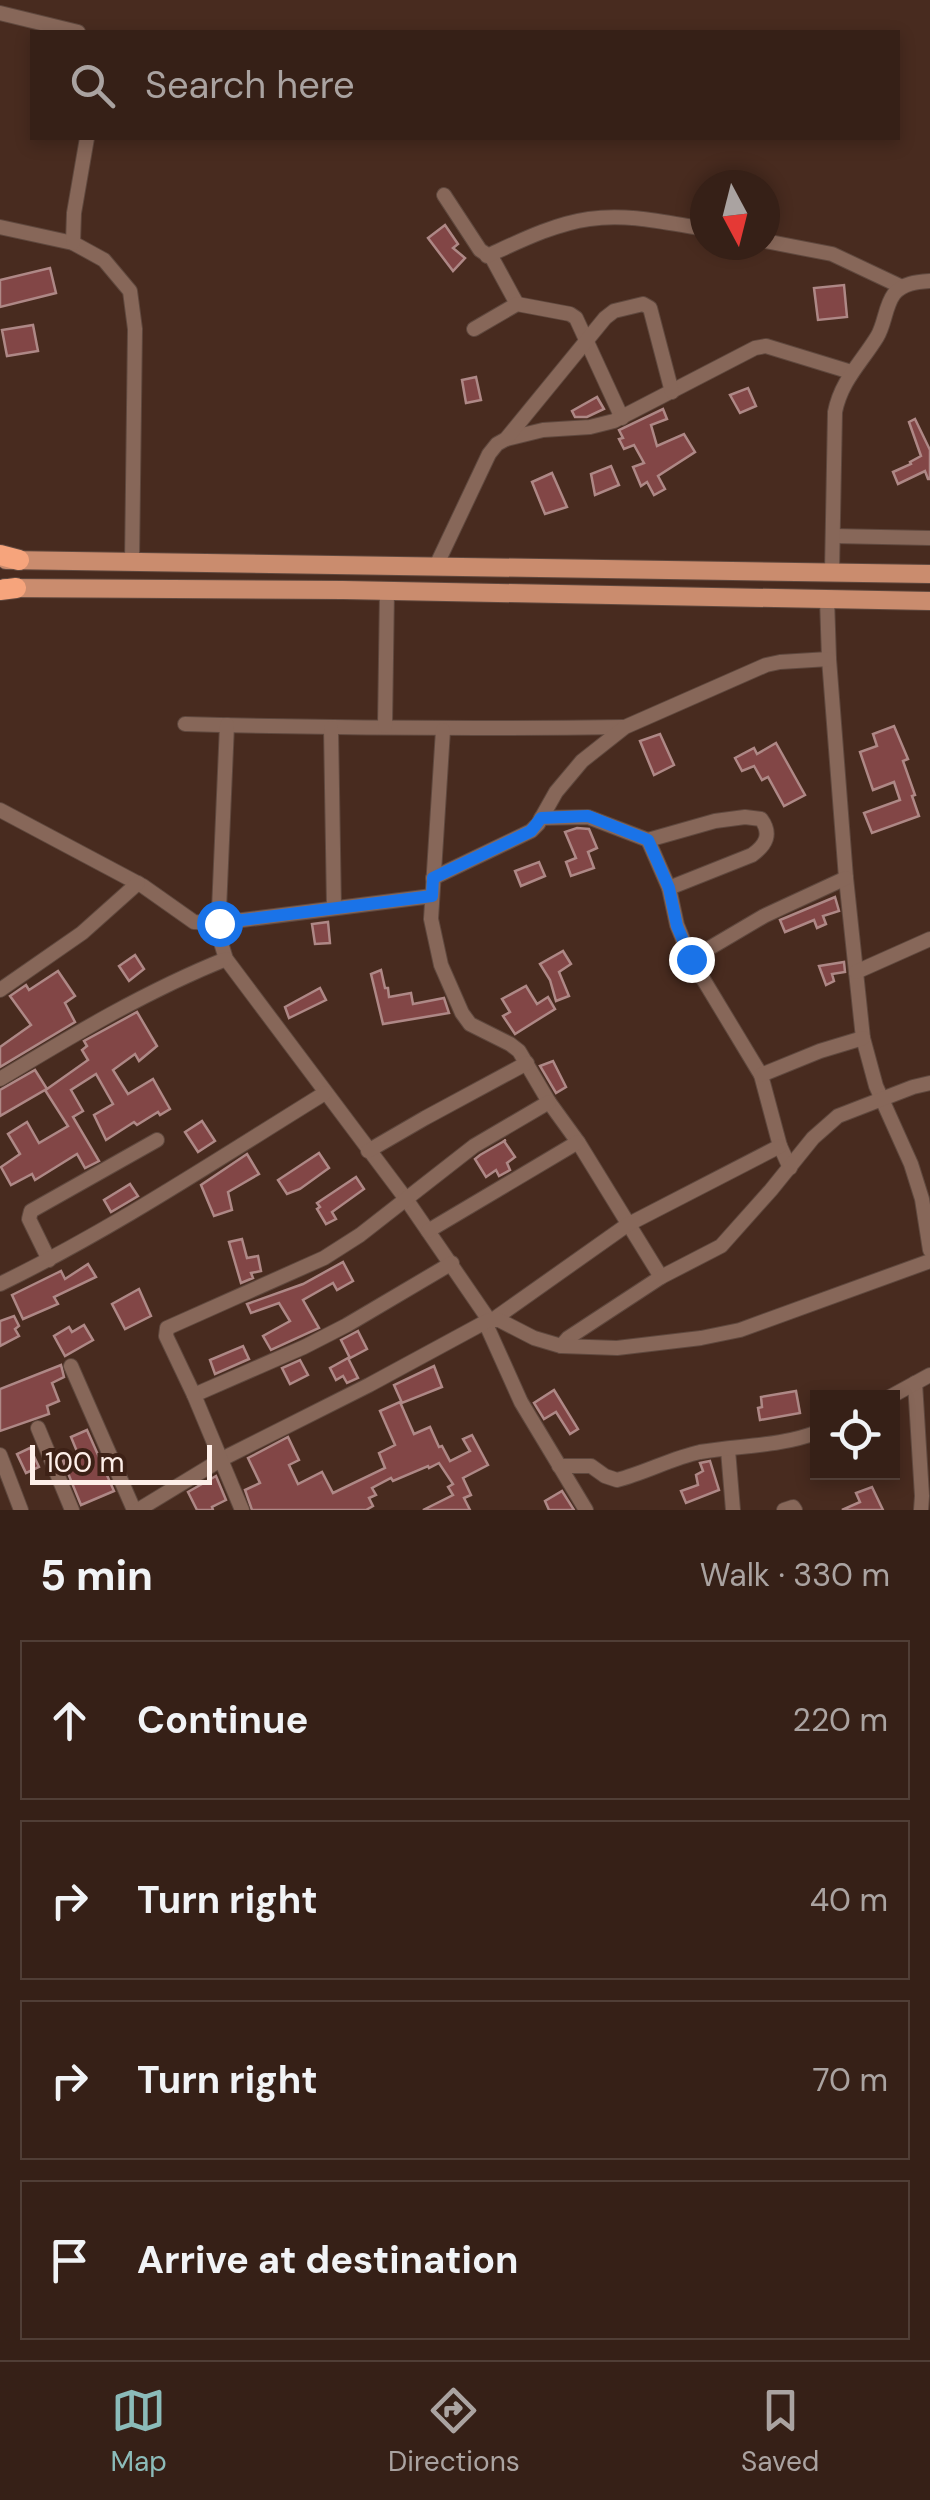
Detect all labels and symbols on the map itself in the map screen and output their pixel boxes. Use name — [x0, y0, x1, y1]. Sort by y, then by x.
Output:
north arrow — [690, 170, 780, 260]
route start — [197, 901, 243, 947]
route end — [669, 937, 715, 983]
scale bar — [30, 1440, 212, 1484]

